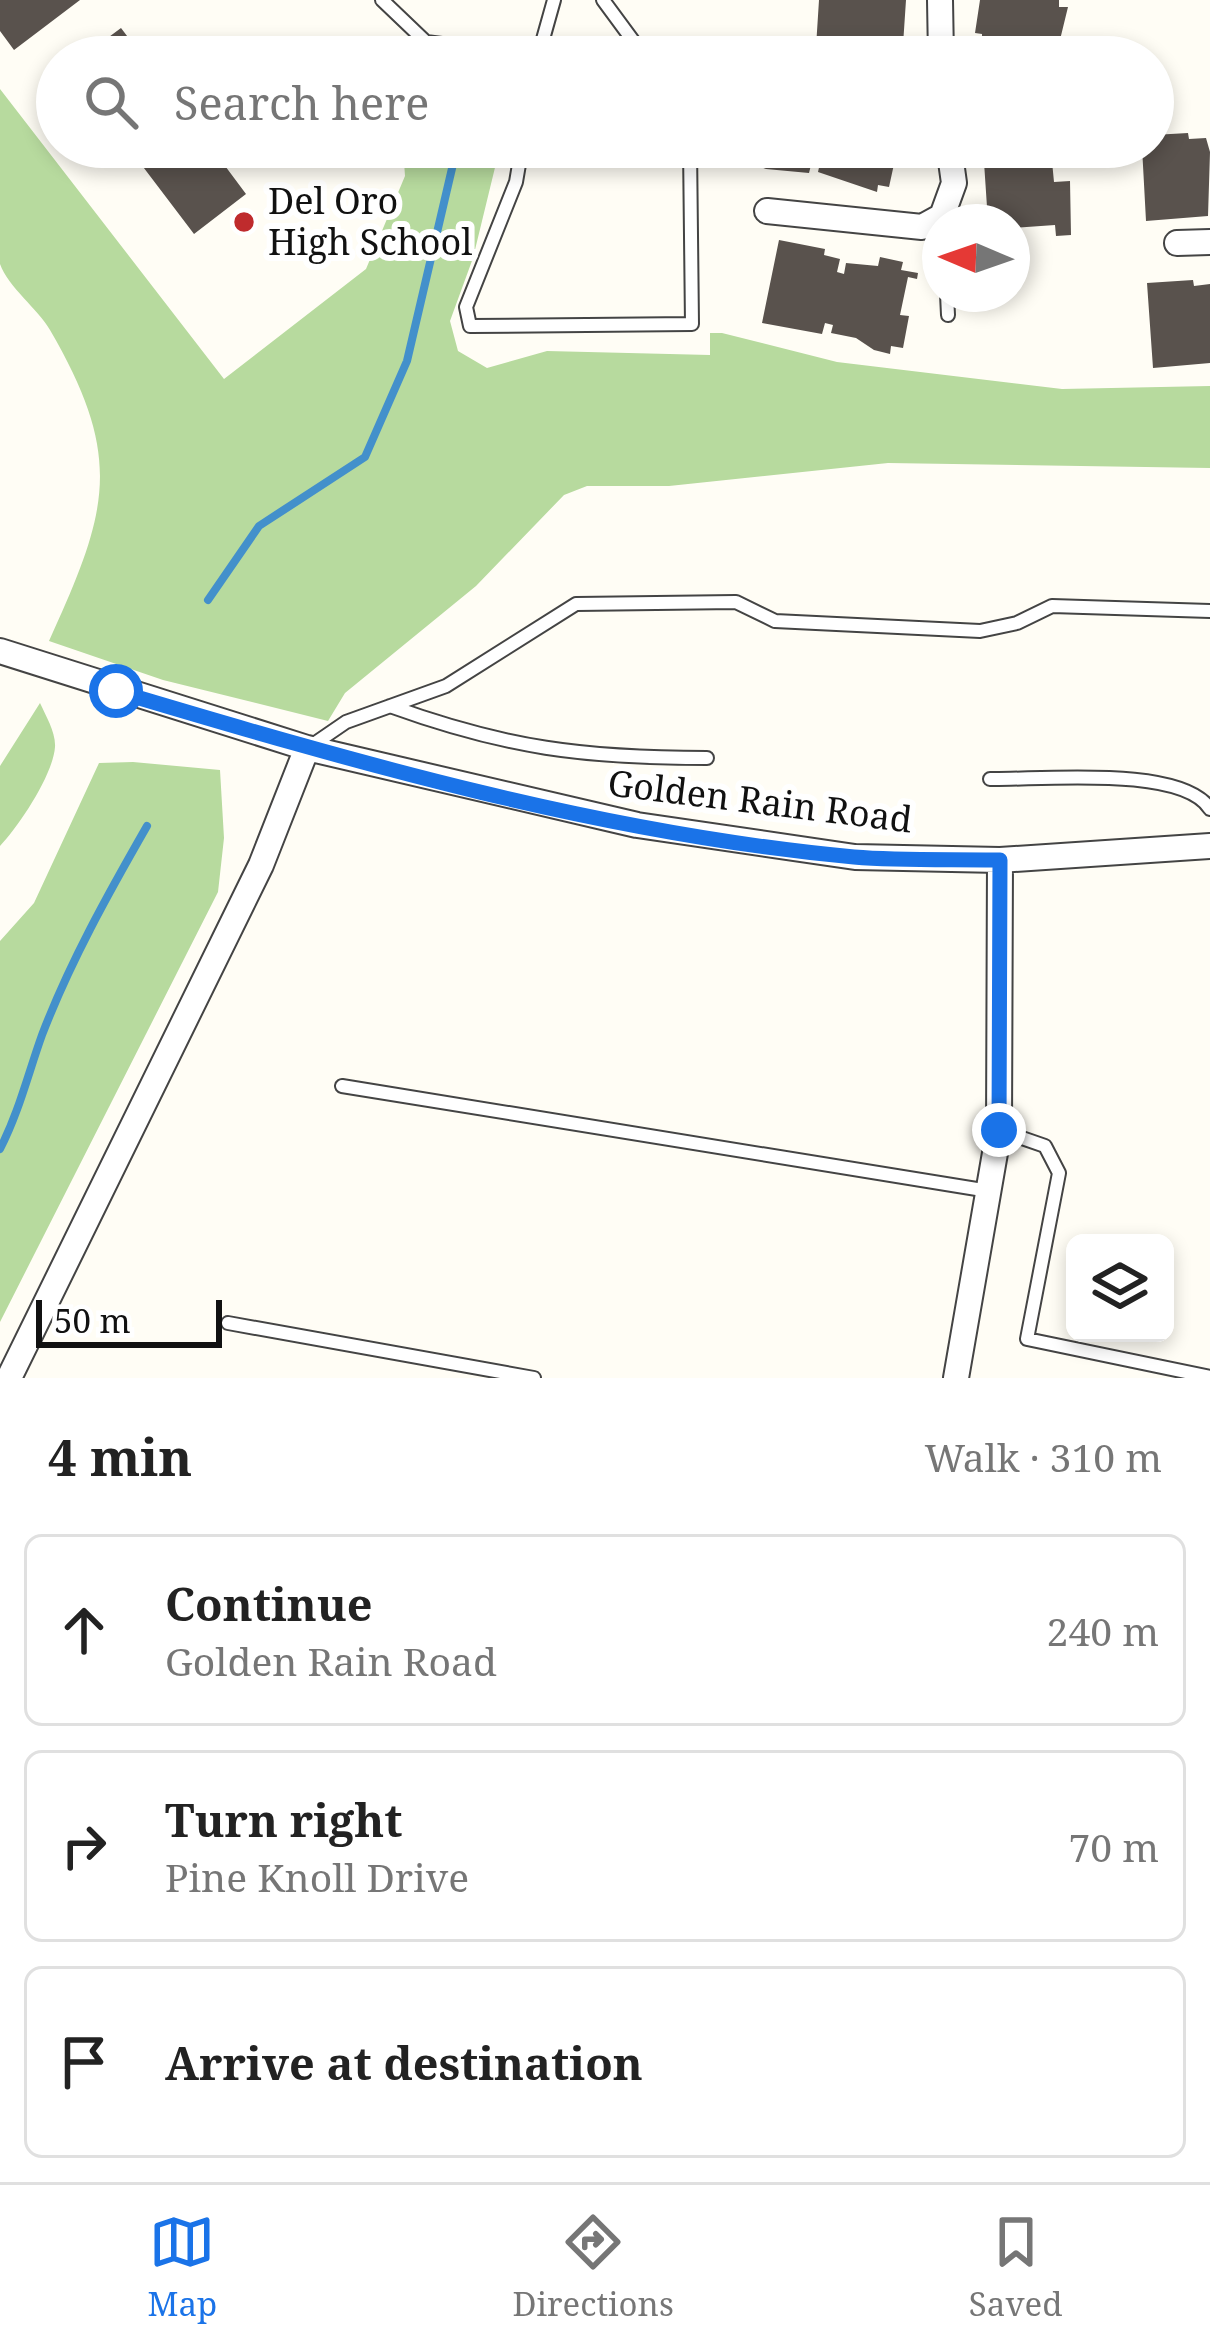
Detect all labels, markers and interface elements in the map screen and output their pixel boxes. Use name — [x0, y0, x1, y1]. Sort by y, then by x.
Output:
search box — [36, 36, 1174, 168]
icon: search — [78, 69, 144, 135]
text: Search here — [174, 72, 429, 133]
place label: Del Oro High School — [268, 176, 473, 266]
north arrow — [922, 204, 1030, 312]
marker: Del Oro High School — [231, 209, 257, 235]
route start — [89, 664, 143, 718]
street label: Golden Rain Road — [605, 758, 915, 843]
route end — [972, 1103, 1026, 1157]
map controls — [1066, 1234, 1174, 1342]
button: layers — [1066, 1234, 1174, 1342]
scale bar — [36, 1294, 222, 1347]
text: 50 m — [54, 1298, 131, 1343]
text: 4 min — [48, 1421, 192, 1491]
text: Walk · 310 m — [925, 1430, 1162, 1483]
text: Continue — [165, 1573, 373, 1634]
icon: ahead — [51, 1597, 117, 1663]
text: 240 m — [1047, 1604, 1159, 1657]
text: Golden Rain Road — [165, 1634, 497, 1687]
text: Turn right — [165, 1789, 402, 1850]
icon: right — [51, 1813, 117, 1879]
text: 70 m — [1068, 1820, 1159, 1873]
text: Pine Knoll Drive — [165, 1850, 469, 1903]
icon: arrive — [51, 2029, 117, 2095]
text: Arrive at destination — [165, 2032, 643, 2093]
tab: Map — [148, 2209, 217, 2326]
tab: Directions — [512, 2209, 674, 2326]
tab: Saved — [969, 2209, 1062, 2326]

